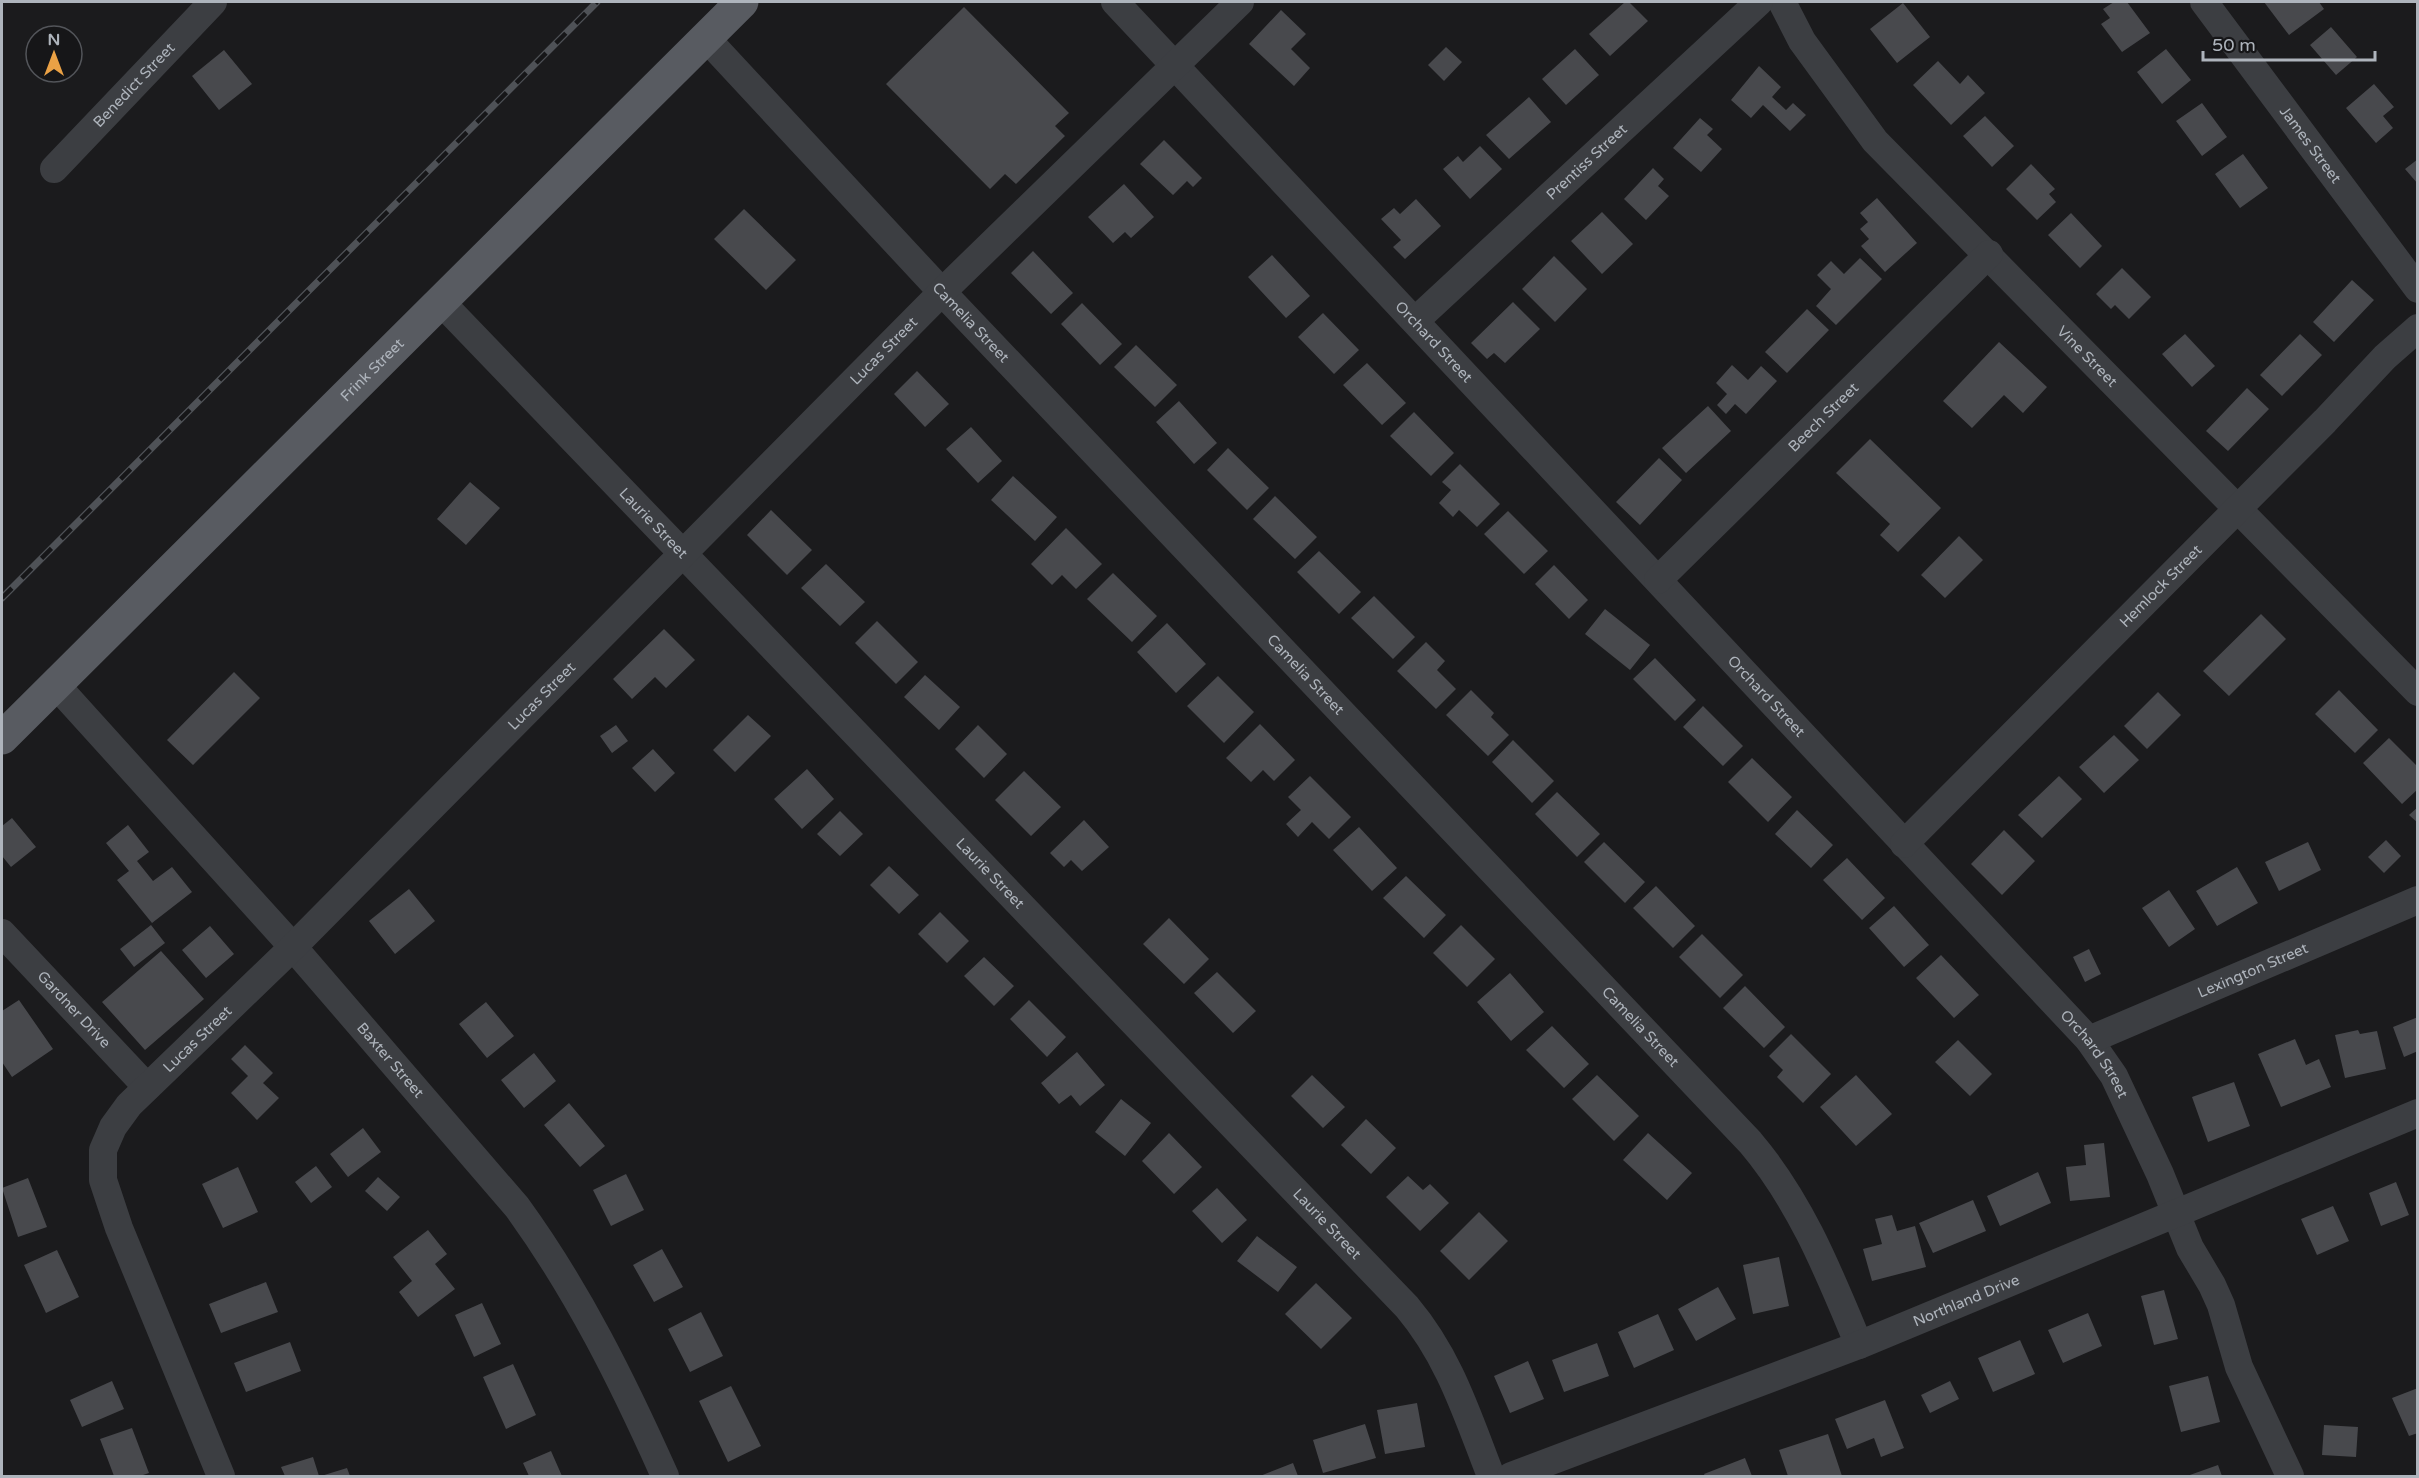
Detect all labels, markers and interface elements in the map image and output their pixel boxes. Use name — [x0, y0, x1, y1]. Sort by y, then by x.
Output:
north arrow — [24, 24, 84, 84]
scale bar — [2203, 24, 2376, 62]
text: N — [48, 30, 60, 50]
text: 50 m — [2212, 34, 2256, 56]
street label: Benedict Street — [89, 39, 179, 131]
street label: James Street — [2276, 103, 2345, 187]
street label: Prentiss Street — [1542, 120, 1631, 204]
street label: Camelia Street — [929, 278, 1013, 366]
street label: Orchard Street — [1391, 297, 1477, 386]
street label: Lucas Street — [846, 313, 921, 389]
street label: Vine Street — [2053, 322, 2121, 391]
street label: Frink Street — [337, 334, 408, 405]
street label: Beech Street — [1784, 379, 1862, 456]
street label: Laurie Street — [615, 484, 692, 562]
street label: Hemlock Street — [2116, 541, 2206, 631]
street label: Camelia Street — [1263, 631, 1348, 719]
street label: Orchard Street — [1724, 652, 1809, 741]
street label: Lucas Street — [504, 658, 579, 734]
street label: Laurie Street — [952, 834, 1028, 913]
street label: Lexington Street — [2195, 939, 2311, 1002]
street label: Gardner Drive — [33, 967, 114, 1052]
street label: Camelia Street — [1598, 983, 1683, 1071]
street label: Lucas Street — [159, 1002, 236, 1076]
street label: Orchard Street — [2056, 1006, 2132, 1101]
street label: Baxter Street — [353, 1019, 428, 1102]
street label: Laurie Street — [1289, 1185, 1365, 1263]
street label: Northland Drive — [1911, 1270, 2022, 1331]

